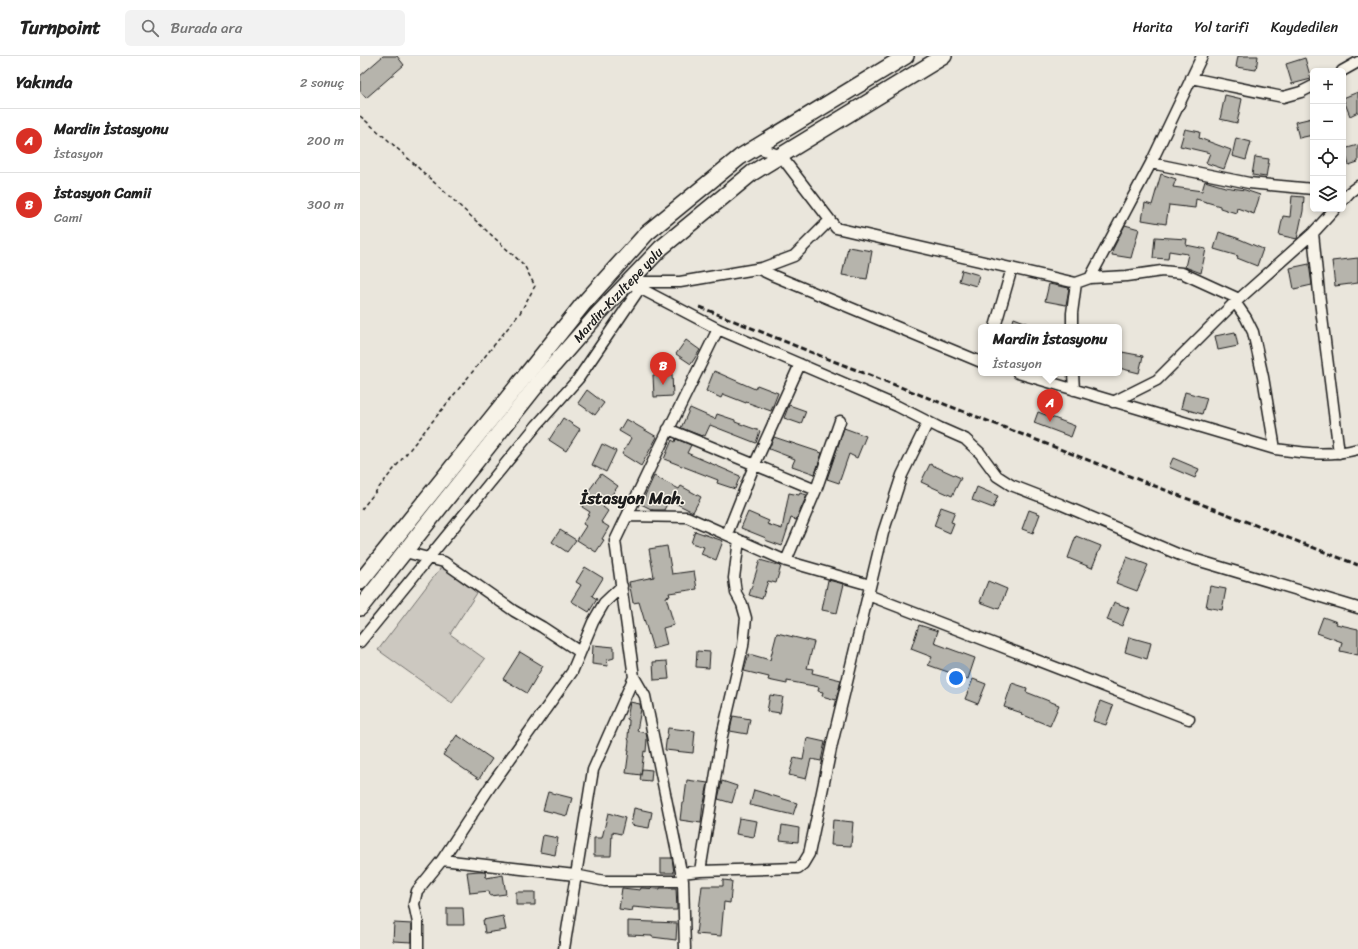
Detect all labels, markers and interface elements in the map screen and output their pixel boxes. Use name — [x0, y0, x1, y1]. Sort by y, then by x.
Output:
search box — [125, 10, 405, 46]
text: Turnpoint — [20, 11, 101, 44]
text: Burada ara — [171, 15, 242, 41]
text: Harita — [1133, 15, 1173, 40]
text: Yol tarifi — [1195, 15, 1249, 40]
text: Kaydedilen — [1271, 15, 1338, 40]
icon: search — [139, 17, 161, 39]
text: Yakında — [16, 67, 72, 97]
map controls — [1310, 68, 1346, 212]
button: + — [1310, 68, 1346, 104]
text: 2 sonuç — [300, 71, 344, 94]
button: − — [1310, 104, 1346, 140]
text: Mardin İstasyonu — [54, 116, 169, 142]
text: A — [25, 129, 33, 152]
text: 200 m — [307, 129, 344, 152]
button: locate — [1310, 140, 1346, 176]
text: İstasyon — [54, 142, 103, 165]
button: layers — [1310, 176, 1346, 212]
text: İstasyon Camii — [54, 180, 151, 206]
text: B — [25, 193, 33, 216]
text: 300 m — [307, 193, 344, 216]
text: Cami — [54, 206, 82, 229]
street label: Mardin-Kızıltepe yolu — [567, 241, 668, 348]
popup — [978, 324, 1122, 376]
text: Mardin İstasyonu — [993, 326, 1107, 352]
pin: B — [650, 352, 676, 385]
text: İstasyon — [993, 352, 1042, 375]
pin: A — [1037, 389, 1063, 422]
district label: İstasyon Mah. — [580, 483, 685, 513]
your location — [946, 668, 966, 688]

